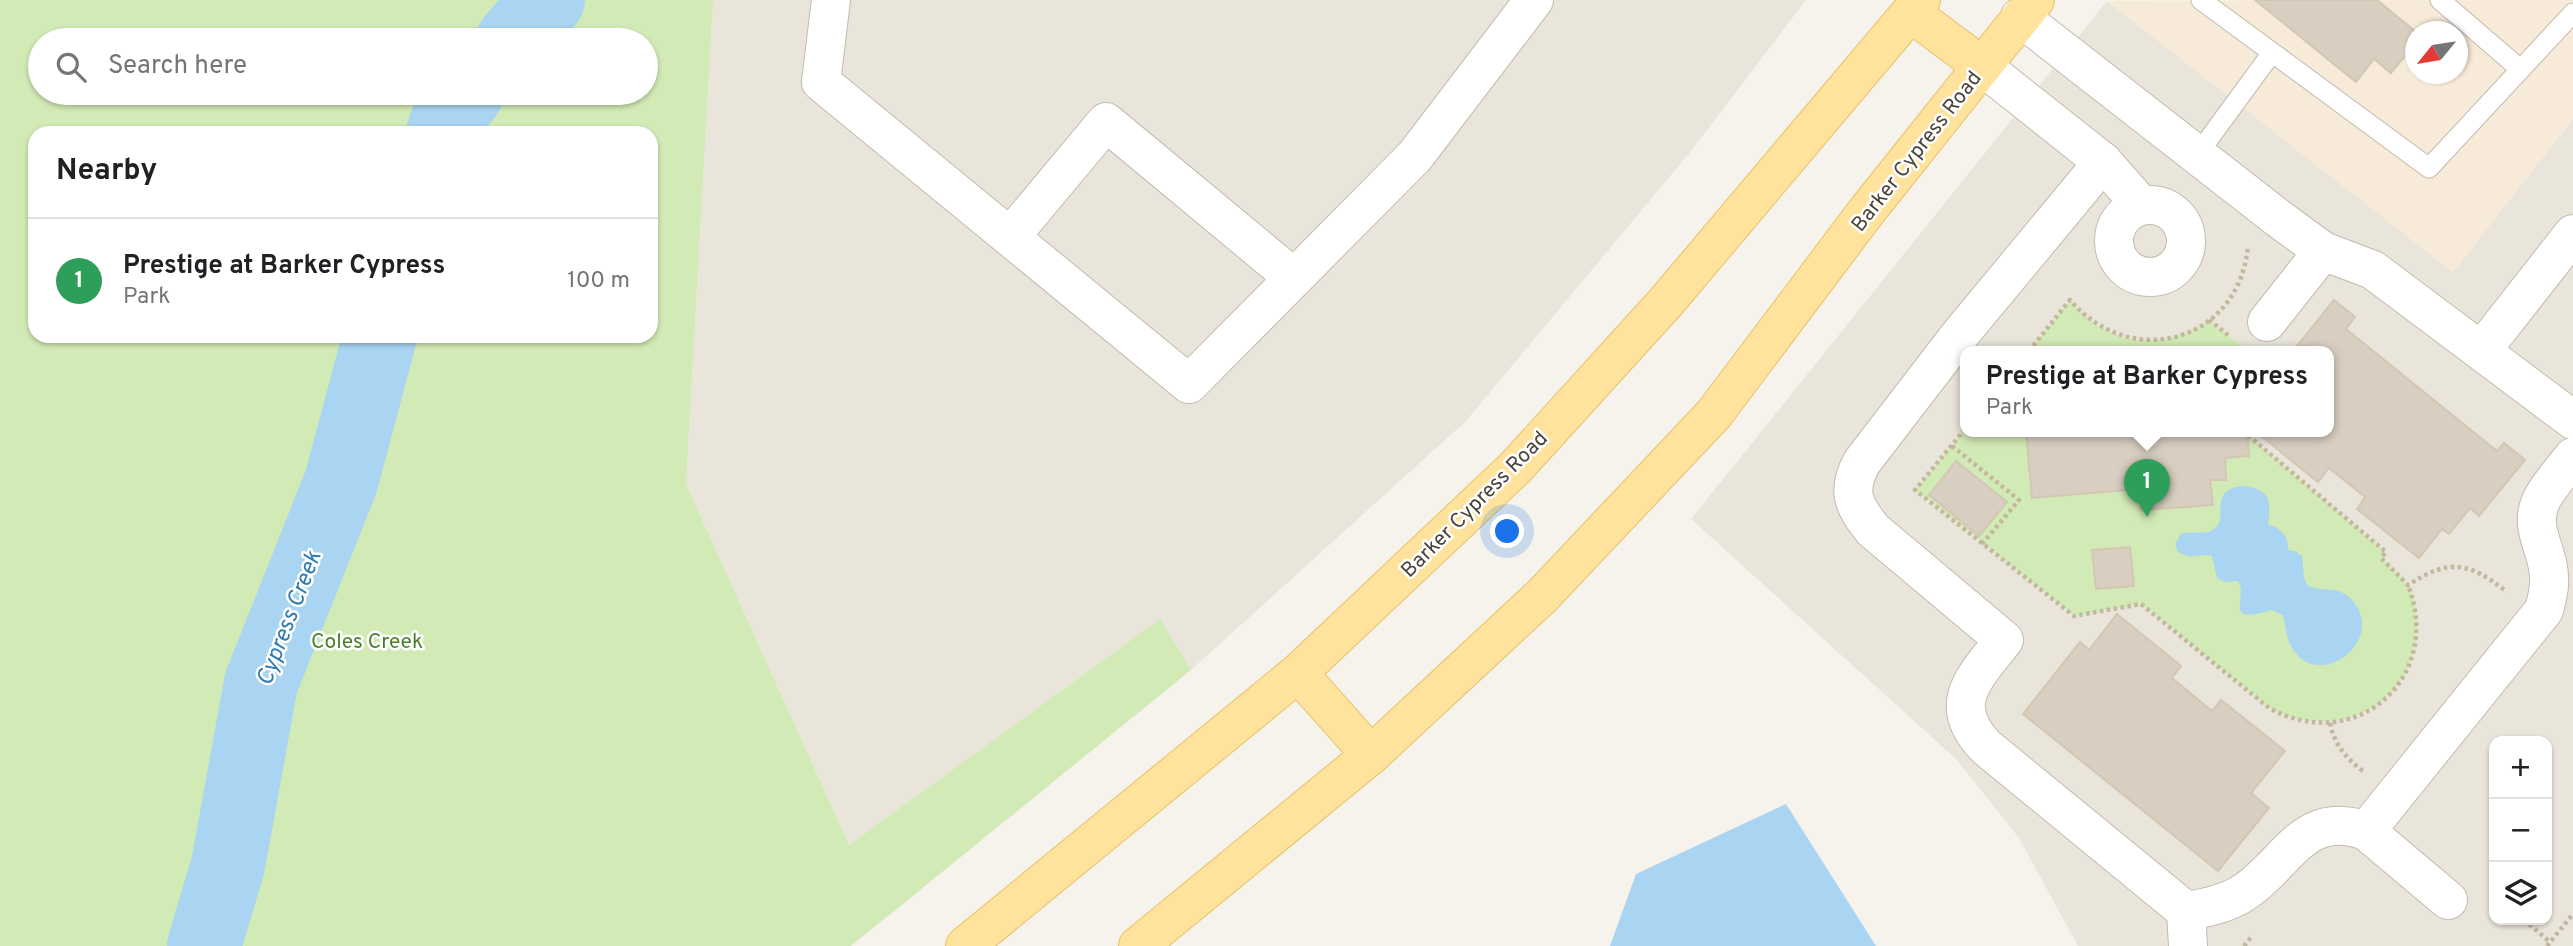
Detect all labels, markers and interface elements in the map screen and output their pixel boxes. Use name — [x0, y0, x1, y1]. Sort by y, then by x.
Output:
north arrow — [2405, 21, 2468, 84]
search box — [28, 28, 658, 105]
icon: search — [52, 48, 90, 86]
text: Search here — [108, 50, 247, 83]
street label: Barker Cypress Road — [1846, 66, 1988, 238]
text: Nearby — [56, 153, 157, 190]
text: Prestige at Barker Cypress — [123, 250, 445, 283]
text: 1 — [74, 267, 84, 296]
text: 100 m — [567, 267, 630, 296]
text: Park — [123, 283, 170, 312]
popup — [1960, 346, 2334, 437]
text: Prestige at Barker Cypress — [1986, 361, 2308, 394]
text: Park — [1986, 394, 2033, 423]
street label: Barker Cypress Road — [1396, 426, 1554, 584]
pin: 1 — [2124, 459, 2170, 517]
your location — [1490, 514, 1524, 548]
water label: Cypress Creek — [251, 547, 329, 690]
park label: Coles Creek — [311, 629, 423, 656]
map controls — [2489, 736, 2552, 925]
button: + — [2489, 736, 2552, 799]
button: − — [2489, 799, 2552, 862]
button: layers — [2489, 862, 2552, 925]

